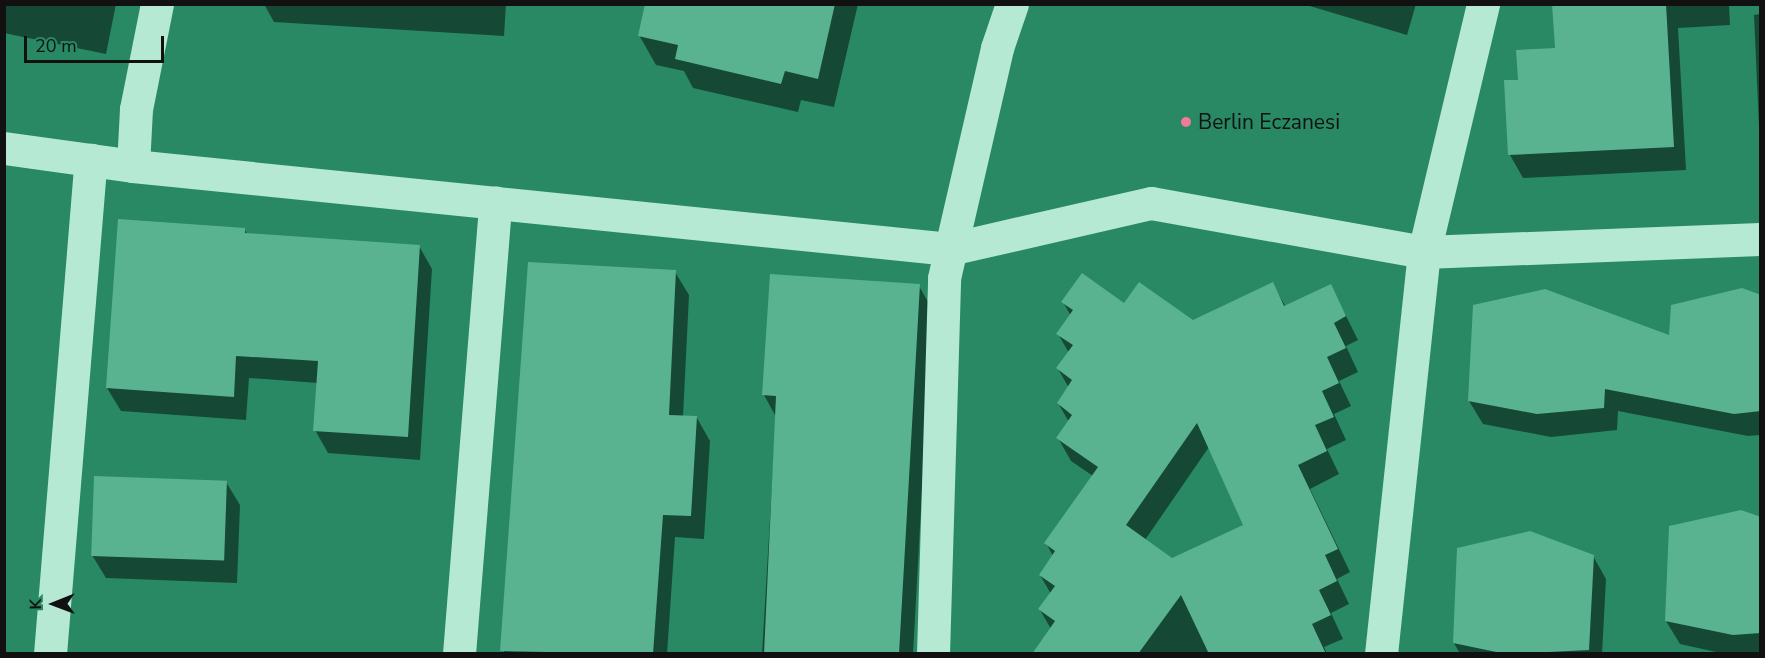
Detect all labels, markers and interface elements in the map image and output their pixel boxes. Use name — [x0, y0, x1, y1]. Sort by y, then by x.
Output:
scale bar — [27, 24, 166, 62]
text: 20 m — [35, 34, 77, 58]
place label: Berlin Eczanesi — [1198, 109, 1340, 135]
marker: Berlin Eczanesi — [1179, 115, 1193, 129]
north arrow — [24, 574, 84, 634]
text: K — [25, 599, 47, 610]

